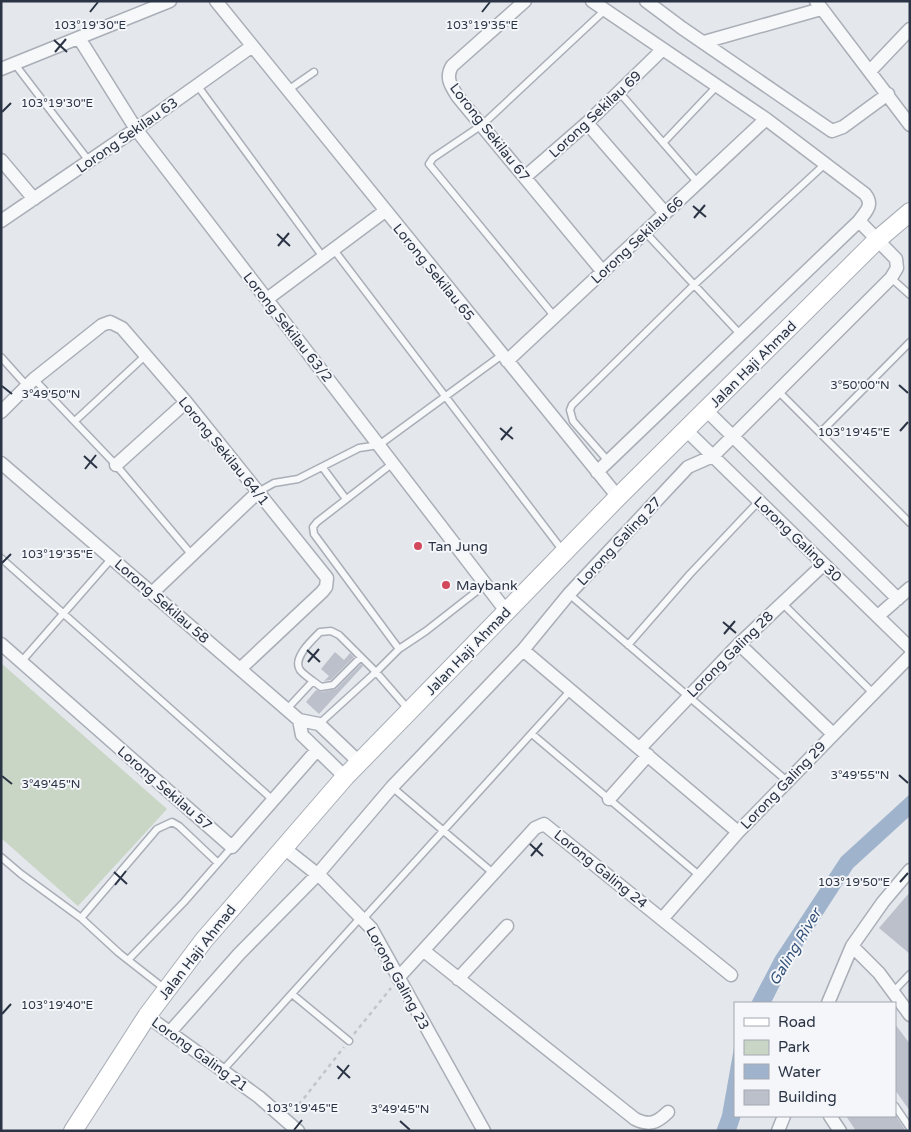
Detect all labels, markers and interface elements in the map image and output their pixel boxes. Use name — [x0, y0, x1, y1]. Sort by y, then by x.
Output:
text: 103°19'30"E — [54, 18, 127, 32]
text: 103°19'35"E — [446, 18, 519, 32]
street label: Lorong Sekilau 69 — [546, 67, 645, 161]
street label: Lorong Sekilau 67 — [446, 80, 533, 185]
street label: Lorong Sekilau 63 — [73, 94, 181, 177]
text: 103°19'30"E — [21, 96, 94, 110]
street label: Lorong Sekilau 66 — [588, 193, 687, 287]
street label: Lorong Sekilau 65 — [389, 220, 478, 324]
street label: Lorong Sekilau 63/2 — [239, 269, 336, 386]
street label: Jalan Haji Ahmad — [707, 318, 800, 411]
text: 3°50'00"N — [830, 378, 890, 392]
text: 3°49'50"N — [22, 387, 80, 401]
street label: Lorong Sekilau 64/1 — [175, 394, 273, 509]
text: 103°19'45"E — [818, 425, 891, 439]
street label: Lorong Galing 27 — [574, 493, 665, 589]
street label: Lorong Galing 30 — [750, 493, 845, 586]
place label: Tan Jung — [428, 538, 488, 555]
marker: Tan Jung — [412, 540, 424, 552]
text: 103°19'35"E — [21, 547, 94, 561]
street label: Lorong Sekilau 58 — [111, 556, 213, 647]
place label: Maybank — [456, 577, 518, 594]
marker: Maybank — [440, 579, 452, 591]
street label: Jalan Haji Ahmad — [422, 604, 515, 699]
street label: Lorong Galing 28 — [684, 607, 777, 701]
street label: Lorong Galing 29 — [737, 738, 830, 833]
street label: Lorong Sekilau 57 — [114, 743, 216, 834]
text: 3°49'55"N — [831, 768, 889, 782]
text: 3°49'45"N — [22, 777, 80, 791]
street label: Lorong Galing 24 — [551, 827, 651, 912]
text: 103°19'50"E — [818, 875, 891, 889]
street label: Jalan Haji Ahmad — [155, 902, 240, 1003]
water label: Galing River — [765, 903, 826, 989]
street label: Lorong Galing 23 — [362, 924, 433, 1033]
text: 103°19'40"E — [21, 998, 94, 1012]
legend — [734, 1002, 896, 1117]
text: Road — [778, 1013, 816, 1031]
street label: Lorong Galing 21 — [148, 1014, 251, 1095]
text: Park — [778, 1038, 810, 1056]
text: Water — [778, 1063, 821, 1081]
text: Building — [778, 1088, 837, 1106]
text: 103°19'45"E — [266, 1101, 339, 1115]
text: 3°49'45"N — [371, 1102, 429, 1116]

